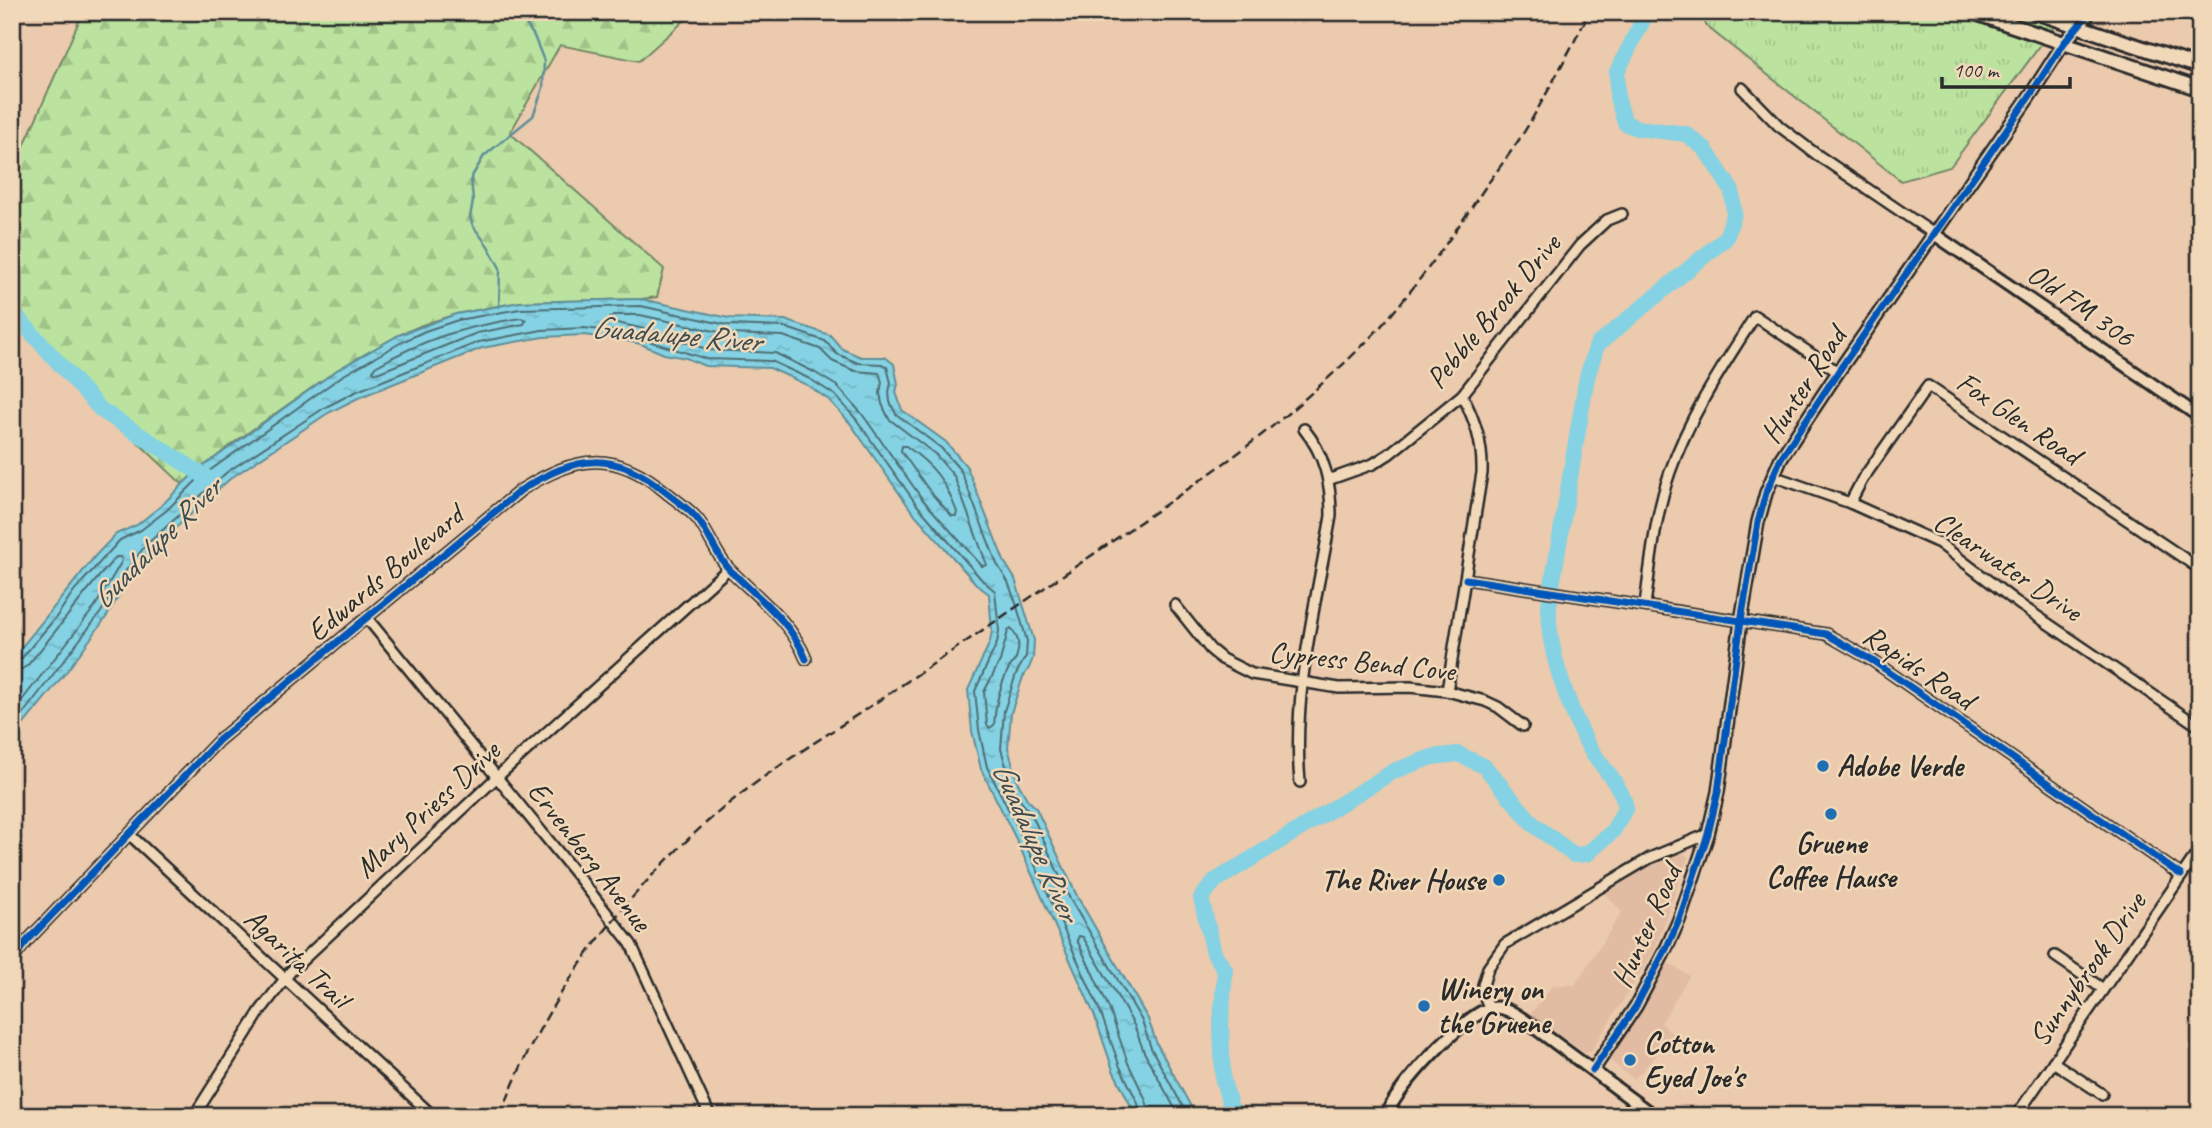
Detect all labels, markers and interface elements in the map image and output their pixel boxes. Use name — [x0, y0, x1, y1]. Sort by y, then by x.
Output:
scale bar — [1942, 46, 2070, 90]
text: 100 m — [1953, 57, 2000, 83]
street label: Pebble Brook Drive — [1417, 224, 1570, 396]
street label: Old FM 306 — [2020, 254, 2143, 356]
water label: Guadalupe River — [590, 306, 766, 362]
street label: Hunter Road — [1752, 316, 1857, 450]
street label: Fox Glen Road — [1950, 363, 2092, 476]
water label: Guadalupe River — [82, 466, 233, 617]
street label: Edwards Boulevard — [299, 494, 474, 650]
street label: Clearwater Drive — [1927, 502, 2091, 631]
street label: Rapids Road — [1856, 616, 1986, 720]
street label: Cypress Bend Cove — [1267, 632, 1459, 690]
street label: Mary Priess Drive — [347, 731, 509, 886]
place label: Adobe Verde — [1837, 747, 1966, 785]
water label: Guadalupe River — [983, 755, 1091, 931]
marker: Adobe Verde — [1815, 758, 1831, 774]
street label: Ervenberg Avenue — [520, 773, 662, 941]
marker: Gruene Coffee Hause — [1823, 806, 1839, 822]
place label: Gruene Coffee Hause — [1766, 824, 1898, 896]
street label: Hunter Road — [1602, 855, 1692, 993]
place label: The River House — [1321, 861, 1487, 899]
marker: The River House — [1491, 872, 1507, 888]
street label: Sunnybrook Drive — [2020, 883, 2155, 1053]
street label: Agarita Trail — [236, 900, 361, 1020]
place label: Winery on the Gruene — [1438, 970, 1553, 1042]
marker: Winery on the Gruene — [1416, 998, 1432, 1014]
place label: Cotton Eyed Joe's — [1644, 1024, 1747, 1096]
marker: Cotton Eyed Joe's — [1622, 1052, 1638, 1068]

